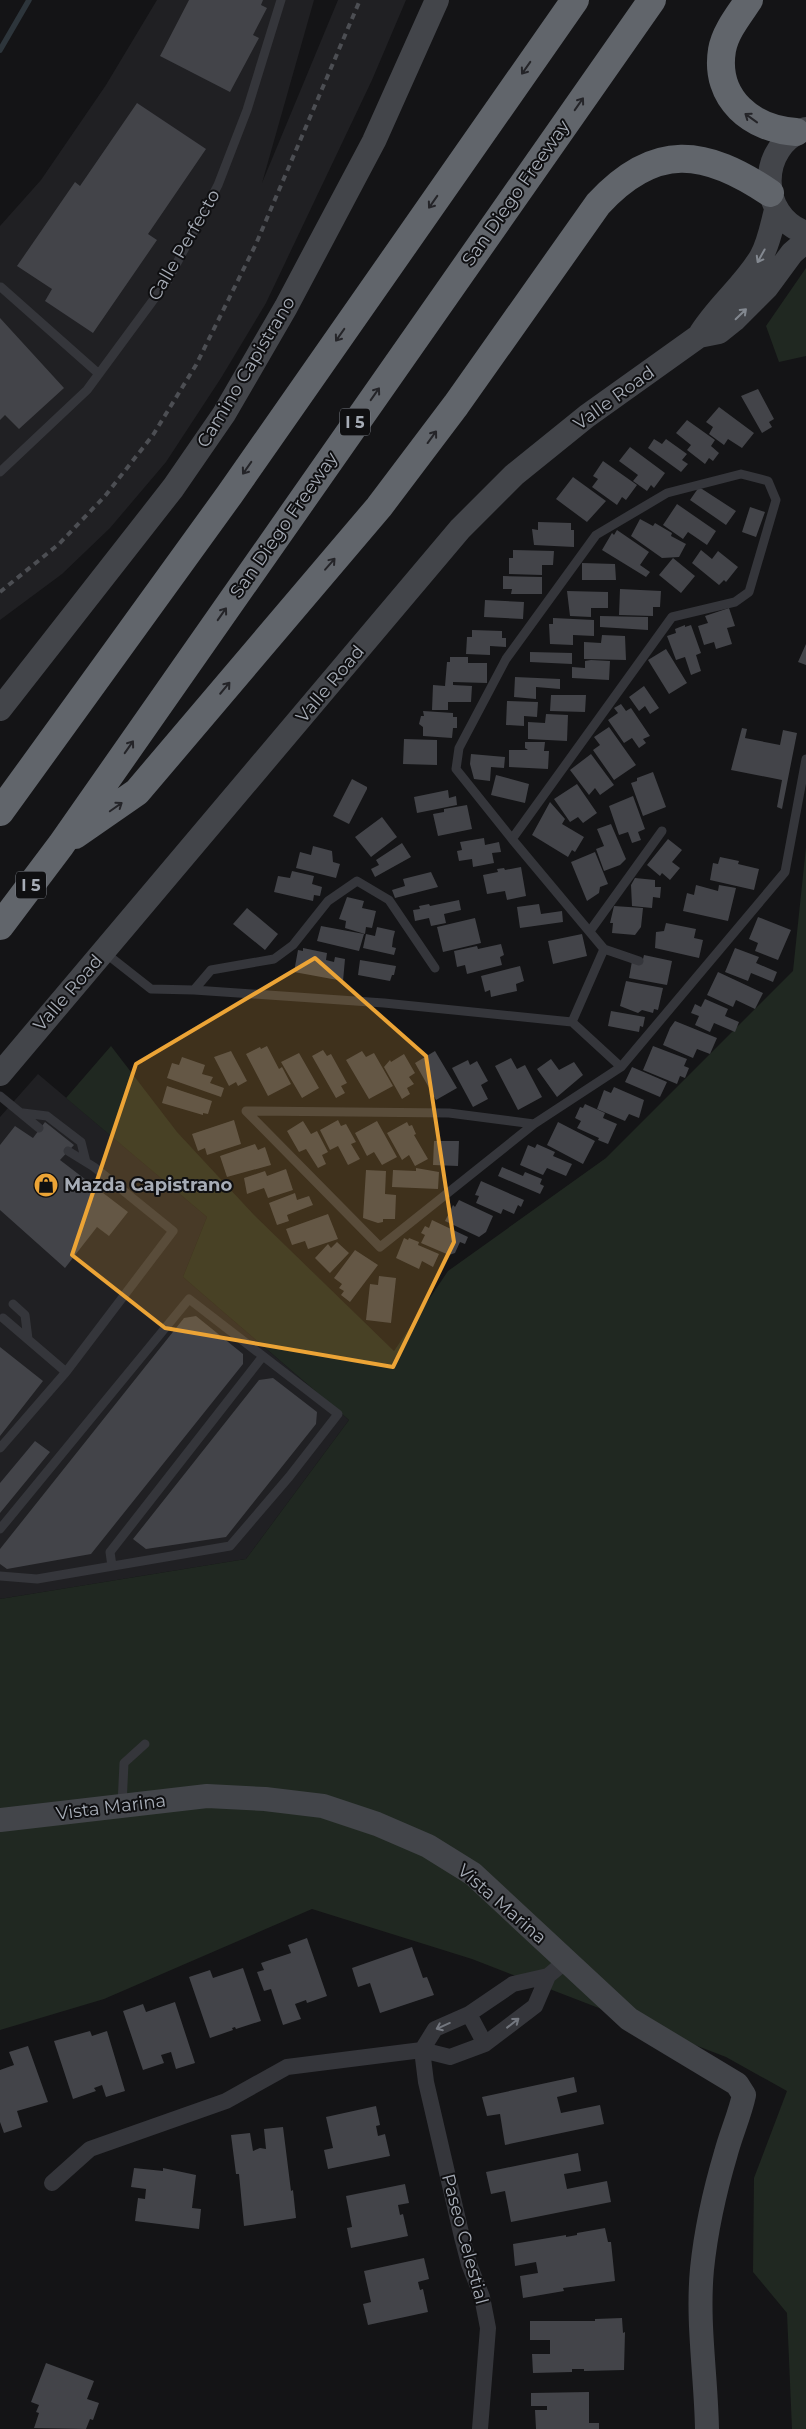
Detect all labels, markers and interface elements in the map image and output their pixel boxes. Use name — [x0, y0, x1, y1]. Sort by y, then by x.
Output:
one-way arrow — [521, 61, 531, 75]
one-way arrow — [574, 97, 584, 111]
one-way arrow — [744, 113, 758, 123]
street label: San Diego Freeway — [457, 116, 575, 270]
street label: Calle Perfecto — [143, 186, 225, 304]
one-way arrow — [428, 195, 438, 209]
one-way arrow — [756, 248, 766, 263]
street label: Camino Capistrano — [192, 292, 300, 452]
one-way arrow — [735, 308, 747, 320]
one-way arrow — [335, 328, 345, 342]
street label: Valle Road — [569, 361, 659, 435]
one-way arrow — [370, 387, 380, 401]
road number: I 5 — [340, 408, 370, 436]
one-way arrow — [427, 430, 437, 444]
street label: San Diego Freeway — [225, 448, 343, 602]
one-way arrow — [242, 461, 252, 475]
one-way arrow — [325, 557, 336, 570]
one-way arrow — [217, 607, 227, 621]
street label: Valle Road — [291, 641, 369, 727]
one-way arrow — [220, 681, 231, 694]
one-way arrow — [124, 740, 134, 754]
one-way arrow — [109, 802, 123, 812]
road number: I 5 — [16, 872, 46, 898]
street label: Valle Road — [29, 950, 107, 1036]
shop icon: Mazda Capistrano — [33, 1172, 59, 1198]
place label: Mazda Capistrano — [64, 1174, 233, 1196]
street label: Vista Marina — [55, 1789, 167, 1825]
street label: Vista Marina — [453, 1859, 551, 1949]
one-way arrow — [506, 2017, 519, 2028]
one-way arrow — [436, 2022, 451, 2031]
street label: Paseo Celestial — [437, 2171, 493, 2307]

